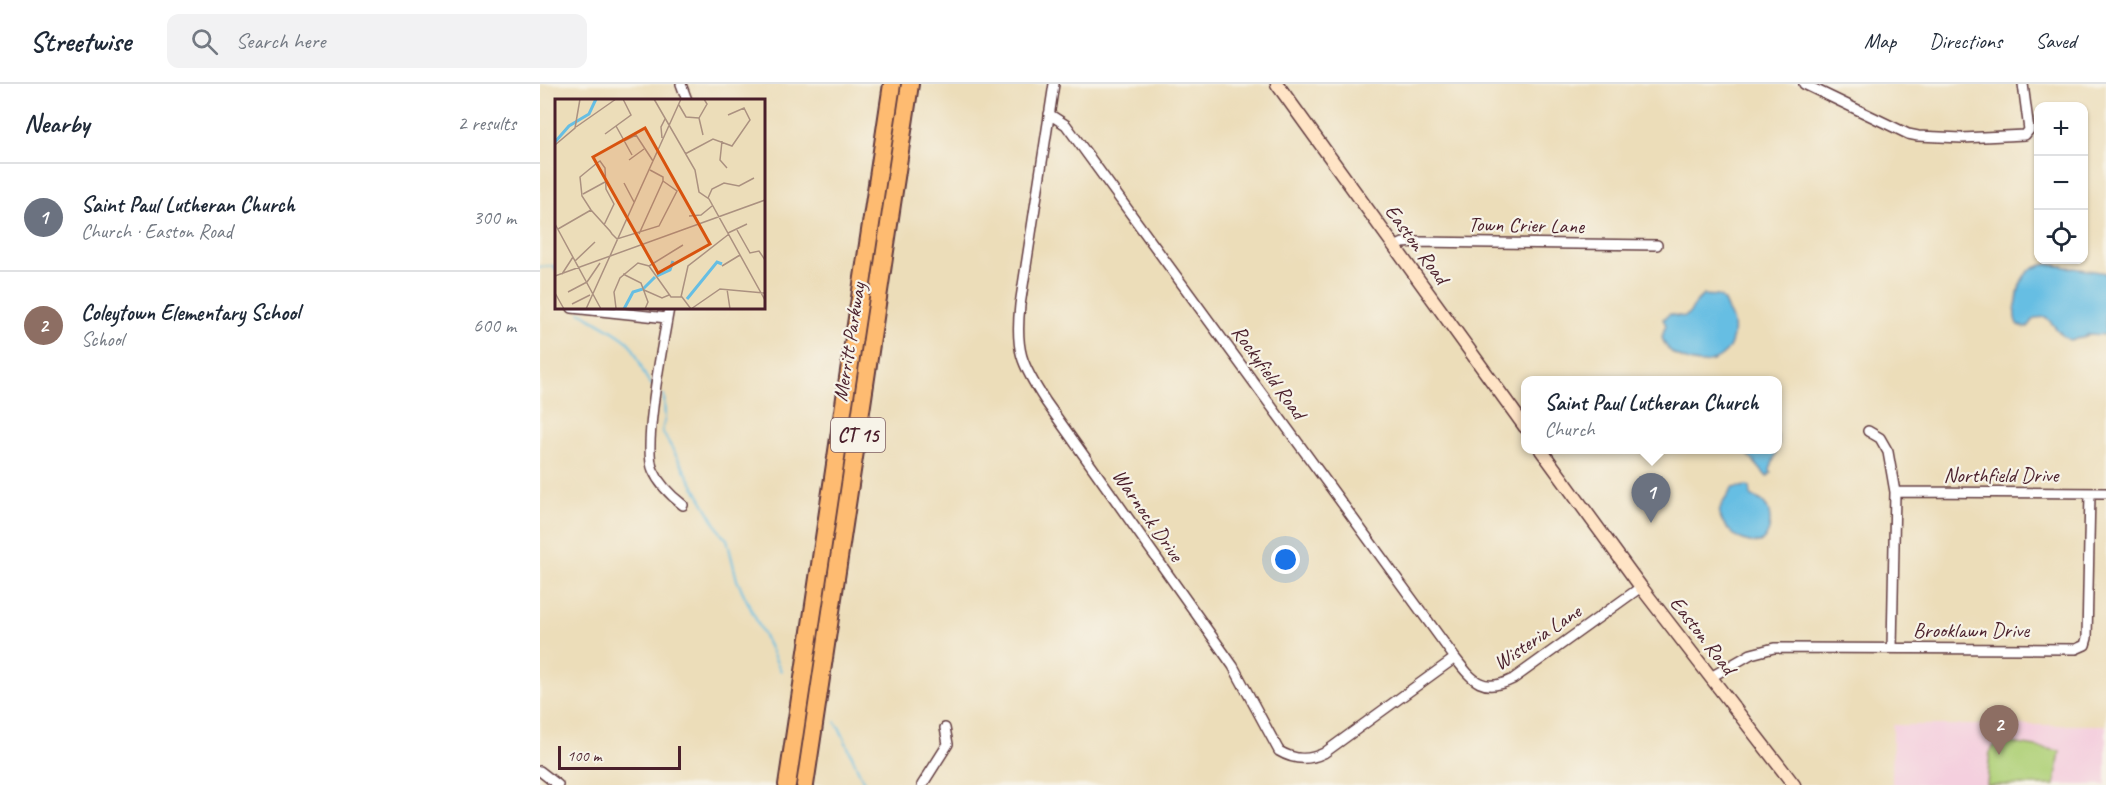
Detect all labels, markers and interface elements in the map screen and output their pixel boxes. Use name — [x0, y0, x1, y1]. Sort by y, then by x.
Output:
search box — [167, 14, 587, 68]
text: Streetwise — [30, 24, 131, 59]
icon: search — [188, 25, 221, 58]
text: Search here — [236, 27, 325, 55]
text: Map — [1864, 28, 1896, 54]
text: Directions — [1929, 28, 2002, 54]
text: Saved — [2035, 28, 2076, 54]
inset map — [555, 99, 765, 309]
map controls — [2034, 102, 2088, 264]
button: + — [2034, 102, 2088, 156]
text: Nearby — [24, 107, 89, 140]
text: 2 results — [457, 111, 516, 136]
button: − — [2034, 156, 2088, 210]
text: Saint Paul Lutheran Church — [81, 191, 295, 219]
street label: Easton Road — [1379, 199, 1457, 292]
text: 1 — [39, 205, 48, 230]
text: 300 m — [473, 205, 516, 230]
button: locate — [2034, 210, 2088, 264]
street label: Town Crier Lane — [1468, 211, 1585, 239]
text: Church · Easton Road — [81, 219, 232, 244]
street label: Merritt Parkway — [827, 279, 872, 403]
text: Coleytown Elementary School — [81, 299, 300, 327]
text: 2 — [39, 313, 48, 338]
text: 600 m — [473, 313, 516, 338]
street label: Rockyfield Road — [1226, 320, 1313, 426]
text: School — [81, 327, 124, 352]
popup — [1521, 376, 1782, 454]
text: Saint Paul Lutheran Church — [1545, 389, 1758, 417]
text: Church — [1545, 417, 1595, 442]
road number: CT 15 — [831, 418, 885, 452]
street label: Northfield Drive — [1944, 462, 2061, 488]
street label: Warnock Drive — [1107, 464, 1190, 568]
pin: 1 — [1632, 474, 1670, 523]
your location — [1271, 545, 1300, 574]
street label: Easton Road — [1664, 591, 1744, 682]
street label: Wisteria Lane — [1488, 598, 1587, 676]
street label: Brooklawn Drive — [1913, 617, 2030, 643]
pin: 2 — [1980, 706, 2018, 755]
scale bar — [558, 743, 681, 770]
text: 100 m — [567, 746, 601, 766]

